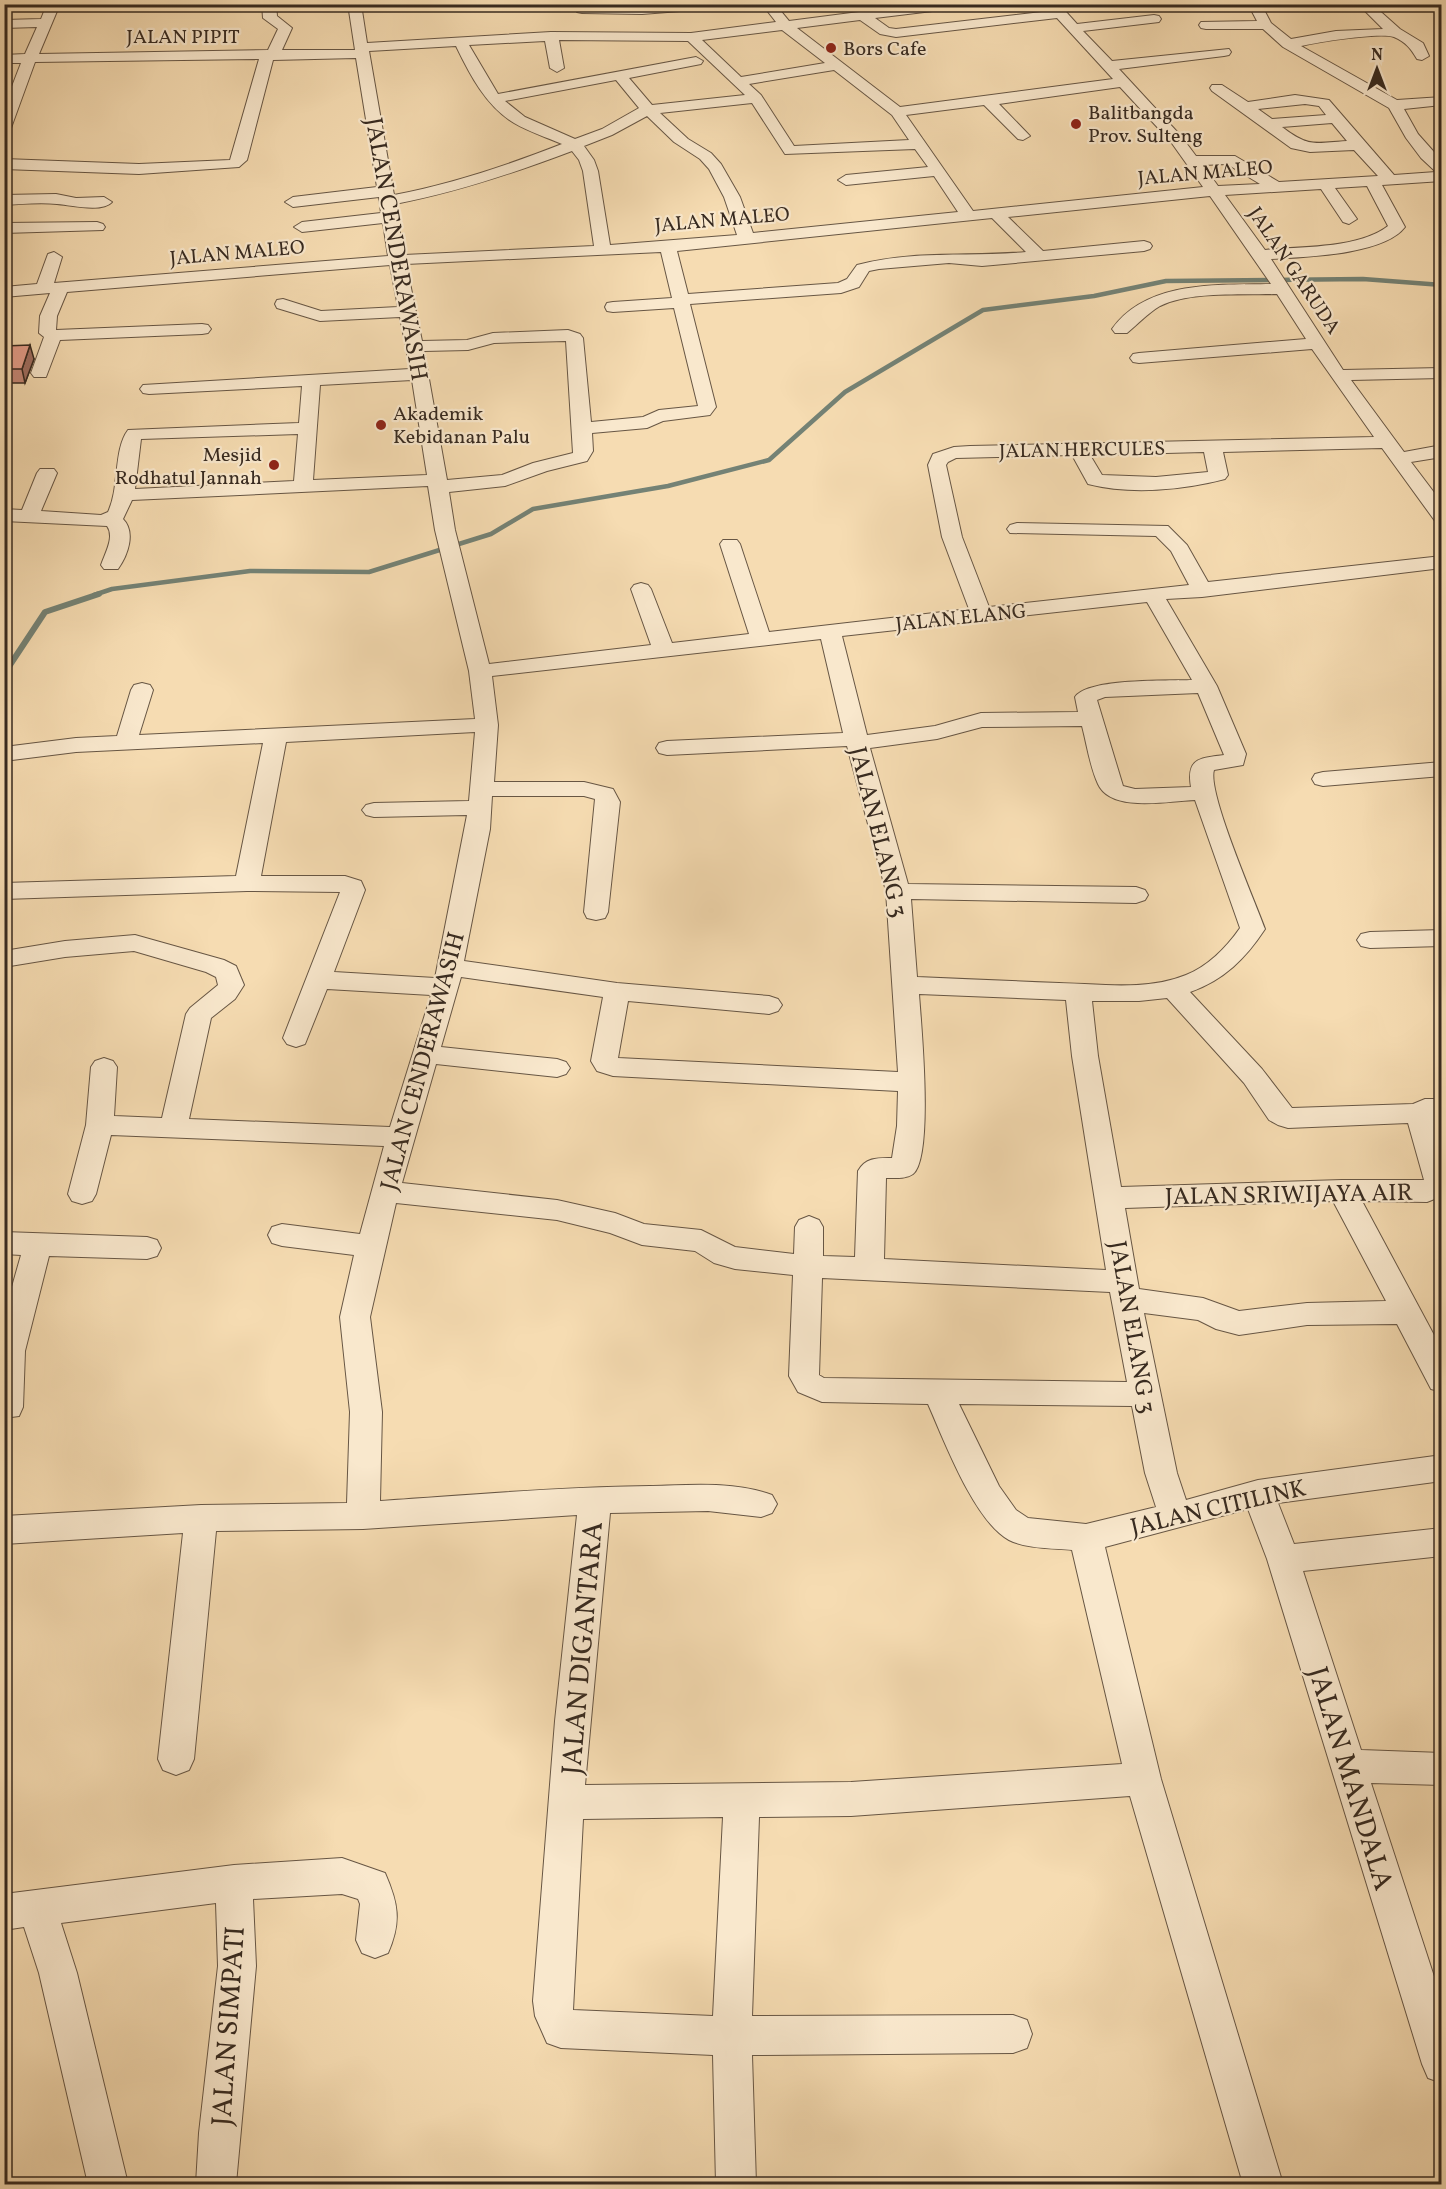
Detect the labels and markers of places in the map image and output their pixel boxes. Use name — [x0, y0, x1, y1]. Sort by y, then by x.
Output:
place label: Bors Cafe — [843, 36, 926, 64]
marker: Bors Cafe — [824, 41, 838, 55]
place label: Balitbangda Prov. Sulteng — [1088, 100, 1203, 151]
marker: Balitbangda Prov. Sulteng — [1069, 117, 1083, 131]
place label: Akademik Kebidanan Palu — [393, 401, 530, 452]
marker: Akademik Kebidanan Palu — [374, 418, 388, 432]
place label: Mesjid Rodhatul Jannah — [115, 442, 262, 493]
marker: Mesjid Rodhatul Jannah — [267, 458, 281, 472]

